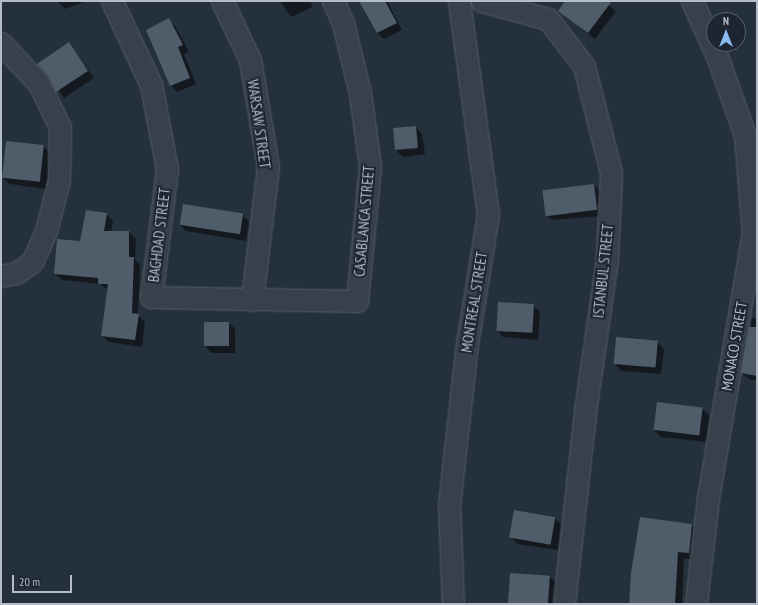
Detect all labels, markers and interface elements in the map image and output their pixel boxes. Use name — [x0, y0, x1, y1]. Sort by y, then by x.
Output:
north arrow — [706, 12, 746, 52]
text: N — [723, 14, 729, 28]
street label: WARSAW STREET — [244, 78, 274, 170]
street label: CASABLANCA STREET — [350, 164, 378, 278]
street label: BAGHDAD STREET — [144, 187, 174, 283]
street label: ISTANBUL STREET — [589, 223, 617, 319]
street label: MONTREAL STREET — [457, 250, 491, 354]
street label: MONACO STREET — [717, 300, 751, 392]
scale bar — [14, 567, 74, 593]
text: 20 m — [19, 574, 40, 589]

